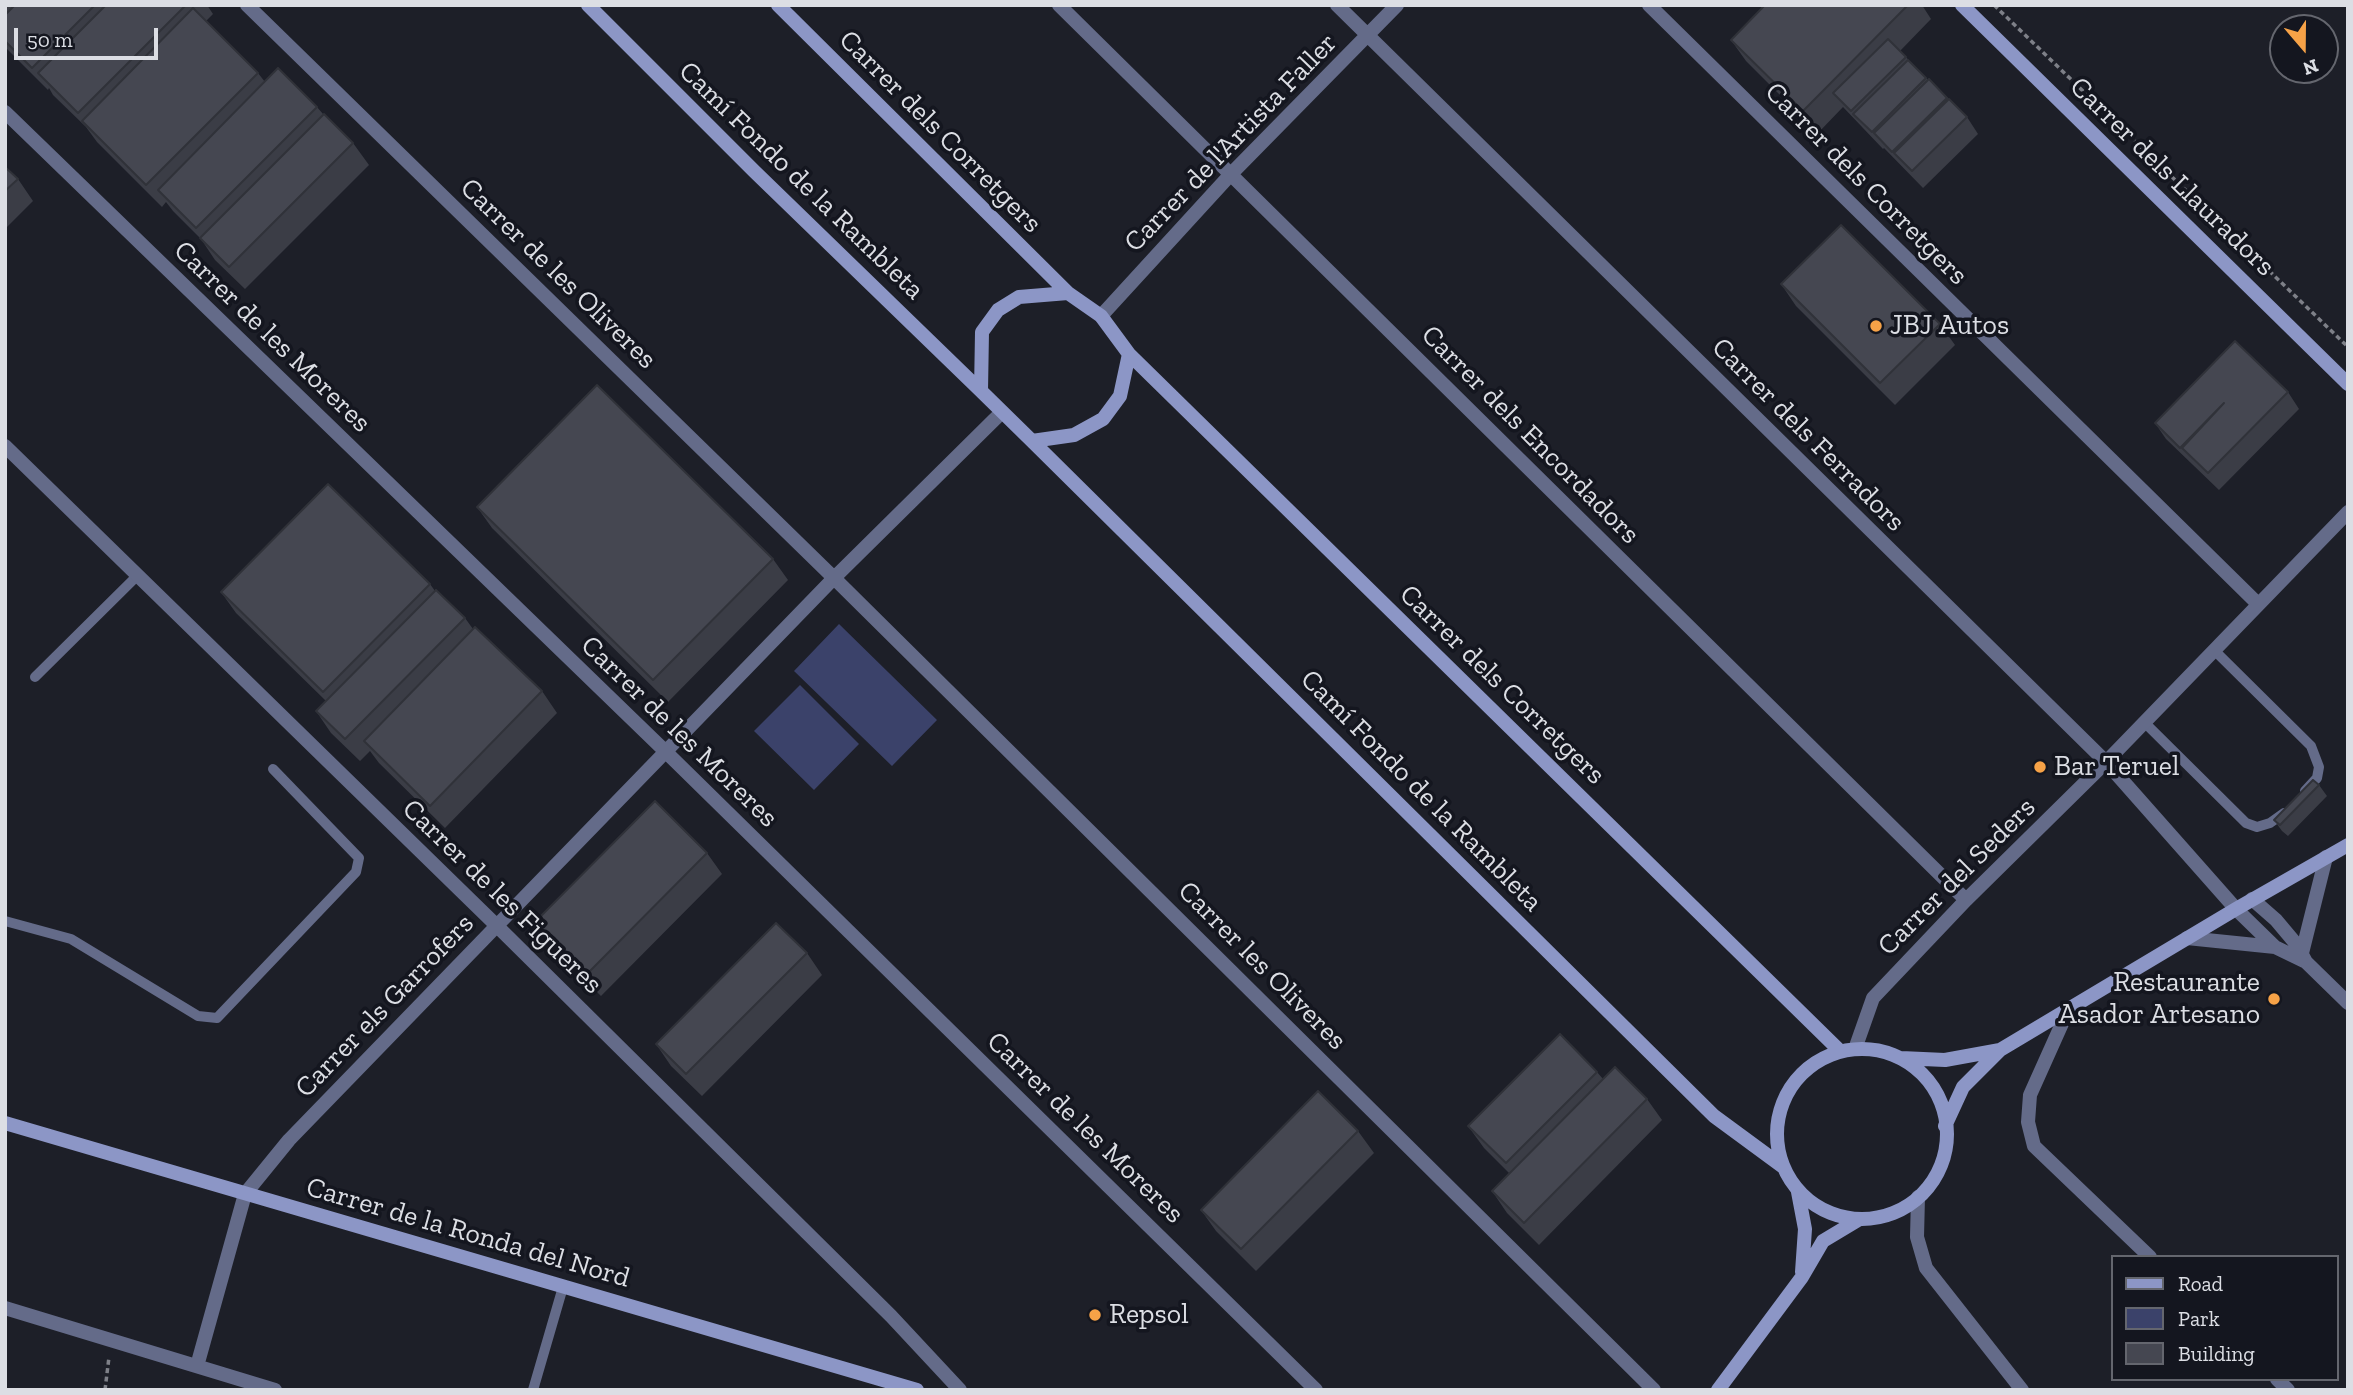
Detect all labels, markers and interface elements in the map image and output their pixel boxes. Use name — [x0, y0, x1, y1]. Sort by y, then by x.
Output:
scale bar — [18, 14, 161, 58]
north arrow — [2269, 14, 2339, 84]
street label: Carrer dels Corretgers — [832, 24, 1048, 240]
text: 50 m — [27, 27, 73, 52]
street label: Carrer de l'Artista Faller — [1118, 27, 1344, 259]
text: N — [2300, 54, 2321, 81]
street label: Camí Fondo de la Rambleta — [671, 55, 931, 307]
street label: Carrer dels Llauradors — [2063, 70, 2281, 284]
street label: Carrer dels Corretgers — [1758, 76, 1974, 292]
street label: Carrer de les Oliveres — [453, 172, 663, 376]
street label: Carrer de les Moreres — [166, 234, 378, 440]
place label: JBJ Autos — [1890, 309, 2009, 343]
marker: JBJ Autos — [1868, 318, 1884, 334]
street label: Carrer dels Encordadors — [1414, 319, 1646, 551]
street label: Carrer dels Ferradors — [1704, 331, 1912, 539]
street label: Carrer dels Corretgers — [1392, 578, 1612, 792]
street label: Carrer de les Moreres — [573, 629, 785, 835]
street label: Camí Fondo de la Rambleta — [1293, 663, 1549, 919]
place label: Bar Teruel — [2054, 750, 2179, 784]
marker: Bar Teruel — [2032, 759, 2048, 775]
street label: Carrer del Seders — [1871, 791, 2043, 963]
street label: Carrer de les Figueres — [395, 793, 609, 1001]
street label: Carrer les Oliveres — [1171, 875, 1353, 1057]
street label: Carrer els Garrofers — [289, 907, 481, 1105]
place label: Restaurante Asador Artesano — [2059, 966, 2260, 1032]
marker: Restaurante Asador Artesano — [2266, 991, 2282, 1007]
street label: Carrer de les Moreres — [979, 1025, 1191, 1231]
street label: Carrer de la Ronda del Nord — [302, 1171, 634, 1295]
legend — [2112, 1255, 2339, 1381]
text: Road — [2178, 1271, 2223, 1296]
place label: Repsol — [1109, 1298, 1189, 1332]
text: Park — [2178, 1306, 2220, 1331]
marker: Repsol — [1087, 1307, 1103, 1323]
text: Building — [2178, 1341, 2255, 1366]

